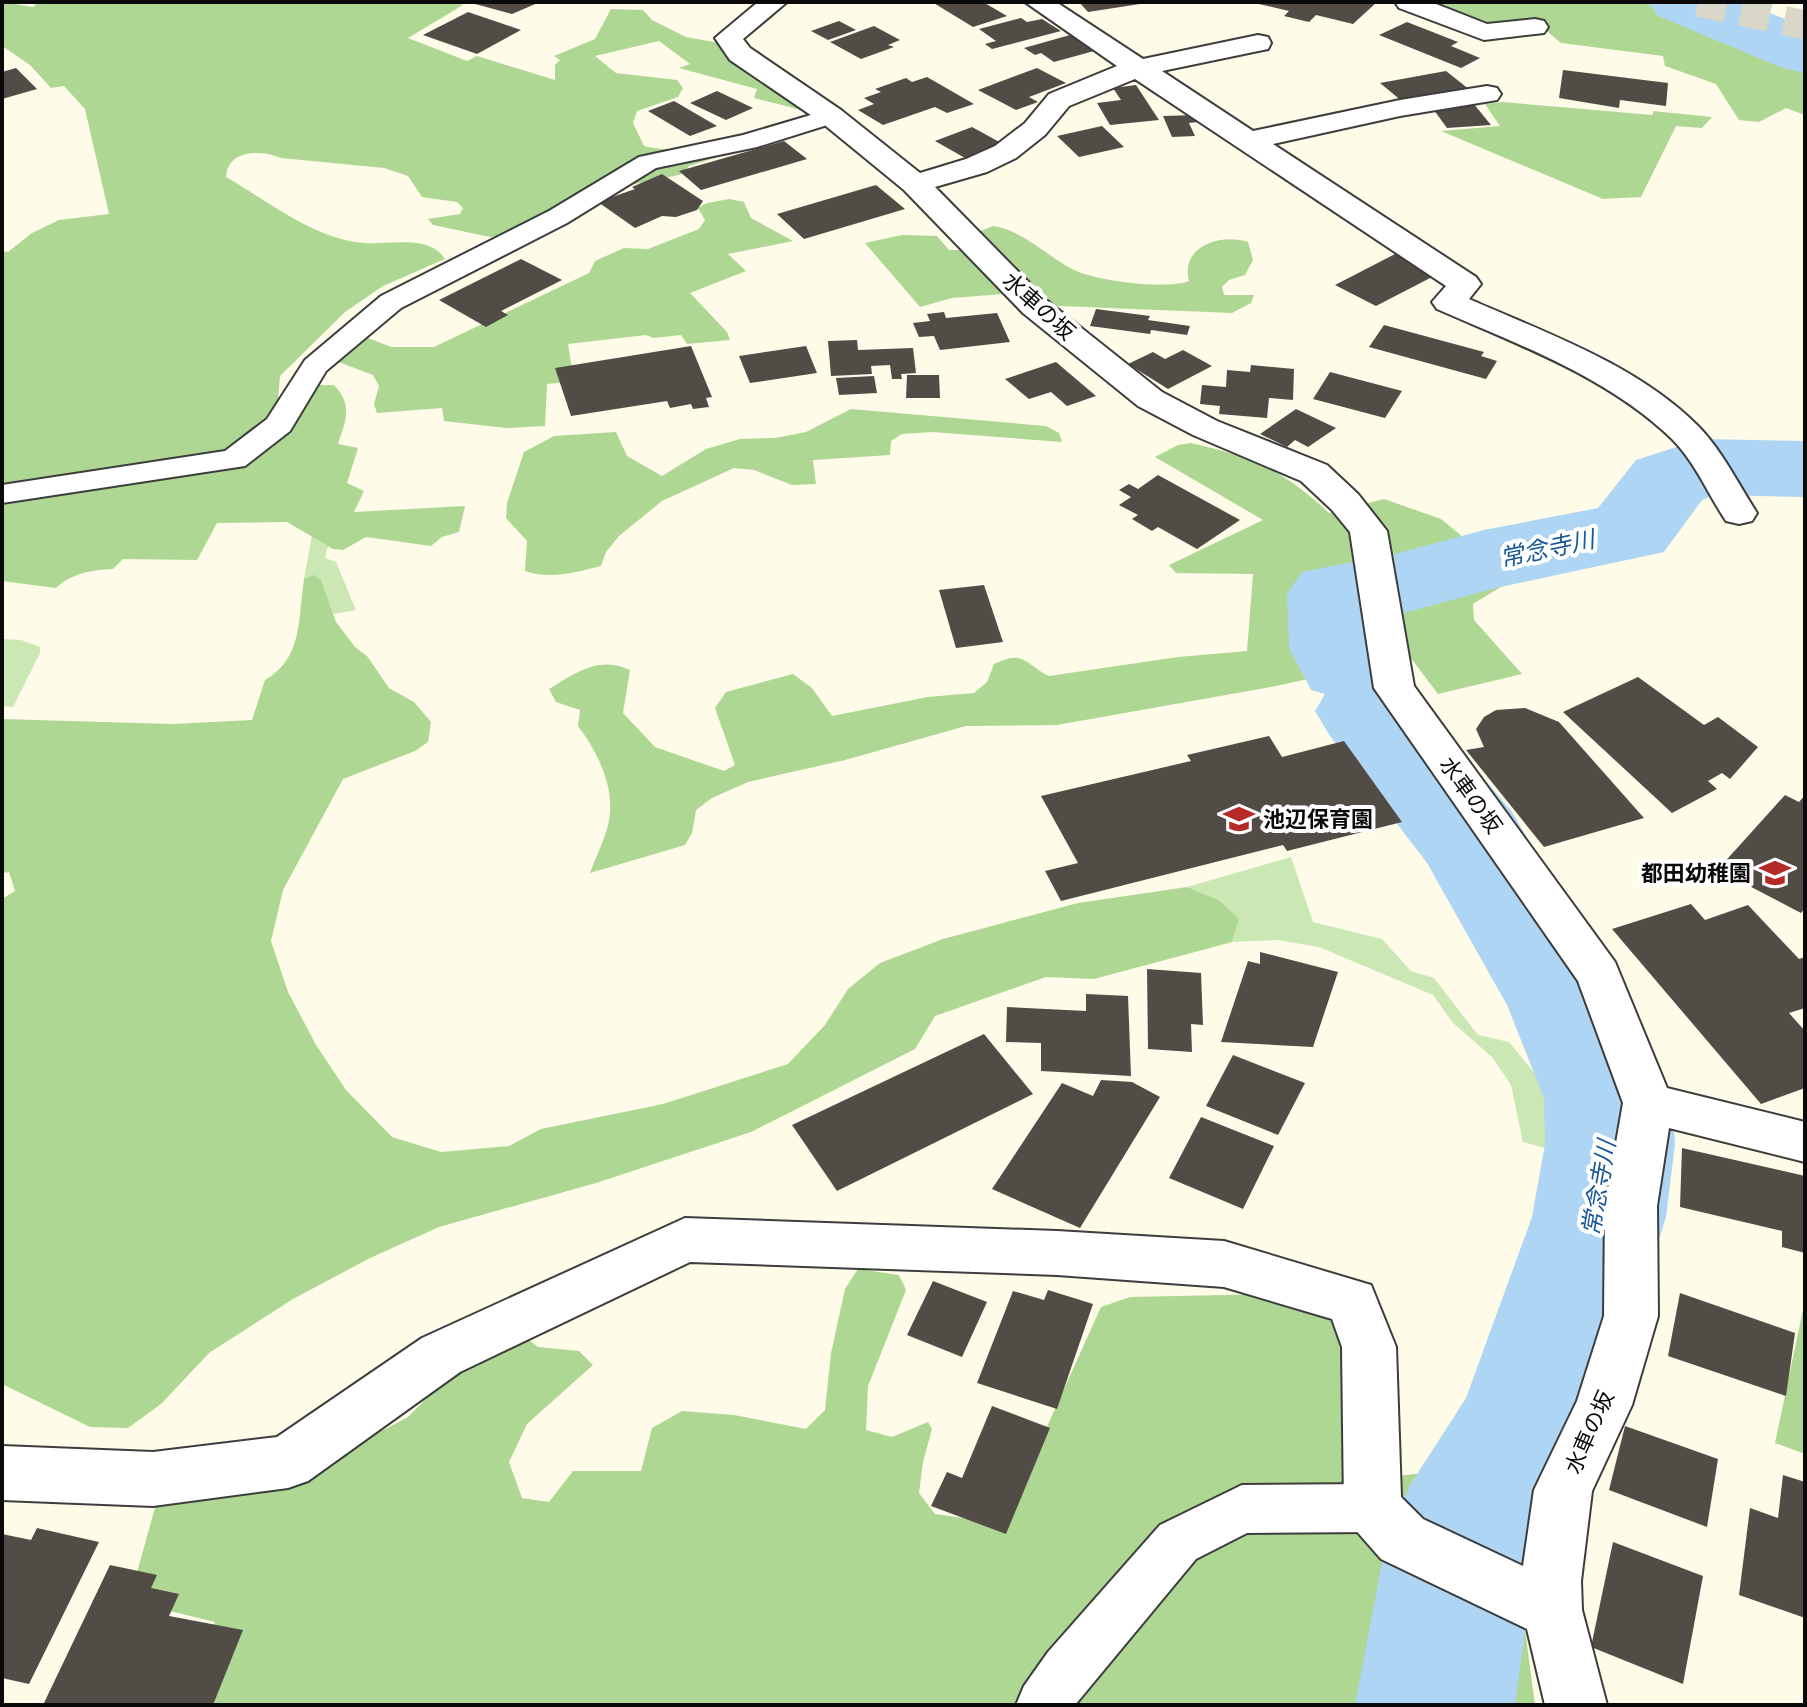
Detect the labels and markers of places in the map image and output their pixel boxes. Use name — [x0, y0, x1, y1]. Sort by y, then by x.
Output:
school or university icon: 池辺保育園 — [1222, 802, 1256, 836]
place label: 池辺保育園 — [1263, 807, 1373, 832]
school or university icon: 都田幼稚園 — [1758, 856, 1792, 890]
place label: 都田幼稚園 — [1641, 861, 1751, 886]

